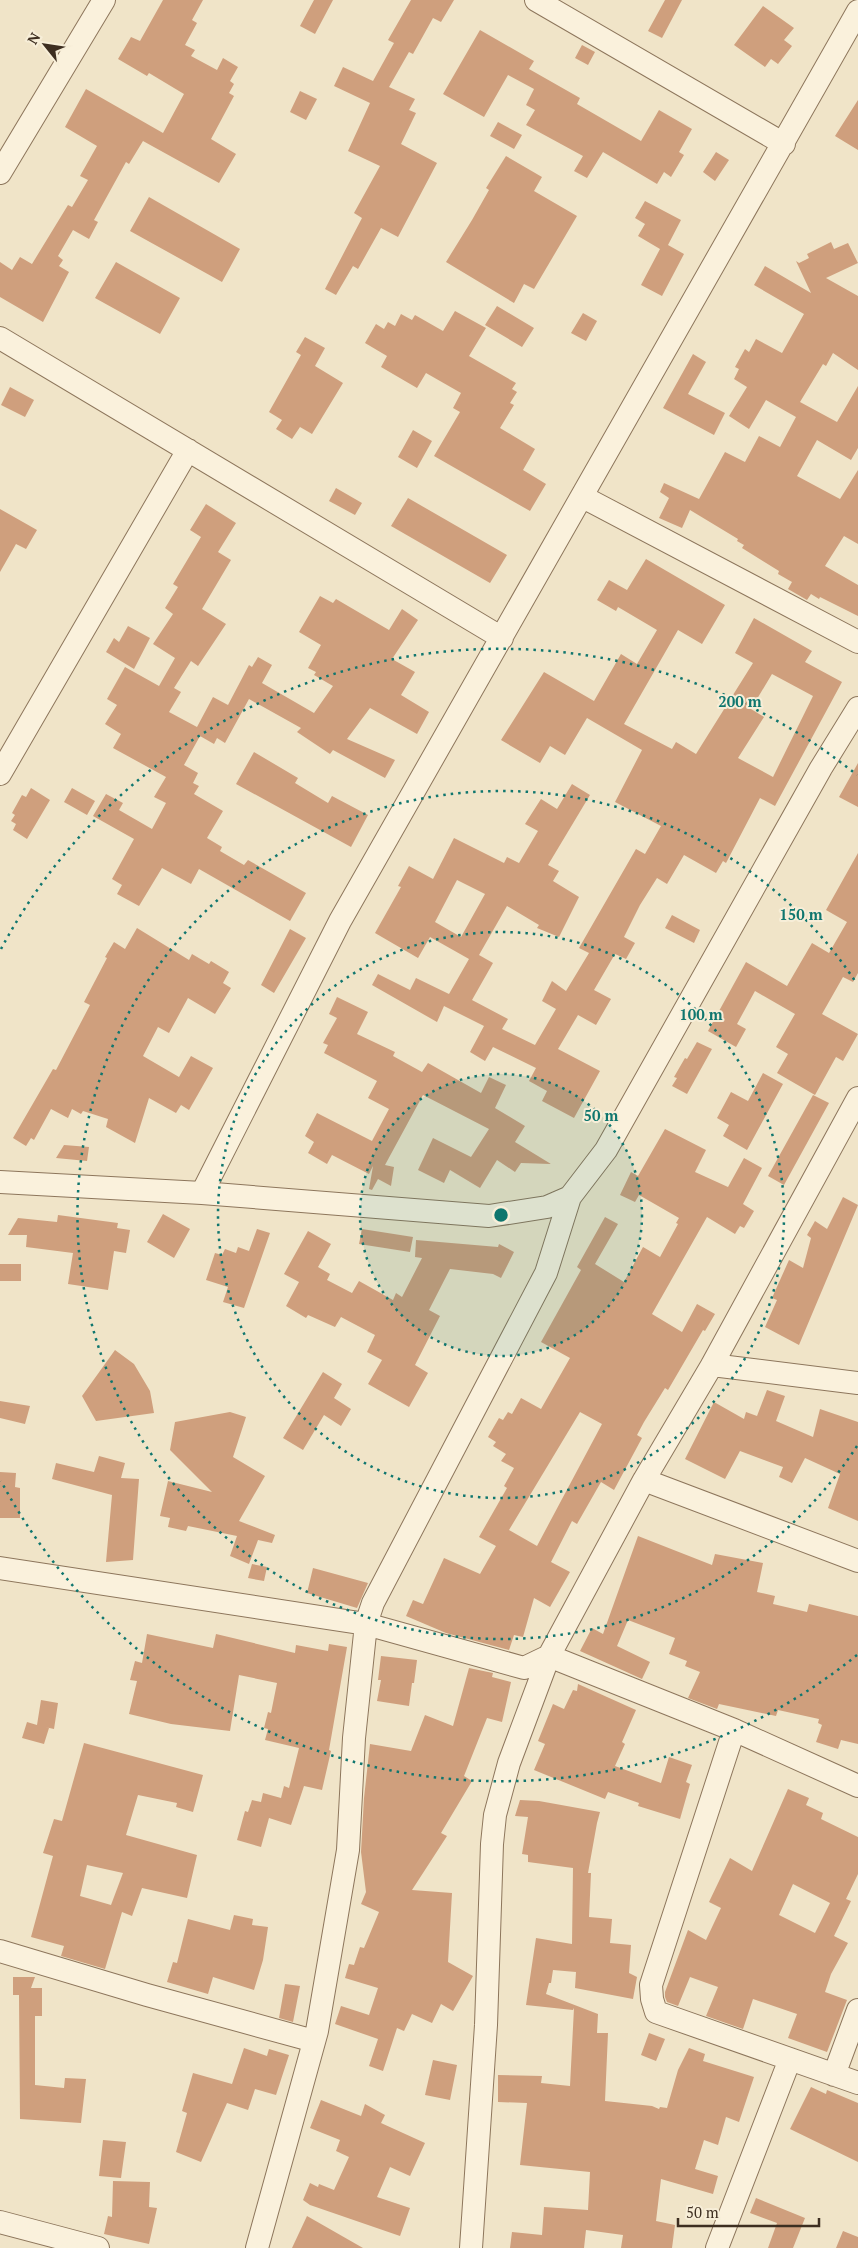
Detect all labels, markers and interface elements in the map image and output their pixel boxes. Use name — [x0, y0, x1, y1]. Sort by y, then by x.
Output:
north arrow — [20, 20, 70, 70]
text: N — [22, 29, 44, 48]
text: 200 m — [718, 691, 762, 711]
text: 150 m — [779, 904, 823, 924]
text: 100 m — [679, 1004, 723, 1024]
text: 50 m — [584, 1105, 619, 1125]
centre of rings — [492, 1206, 510, 1224]
scale bar — [678, 2196, 819, 2228]
text: 50 m — [686, 2202, 719, 2222]

